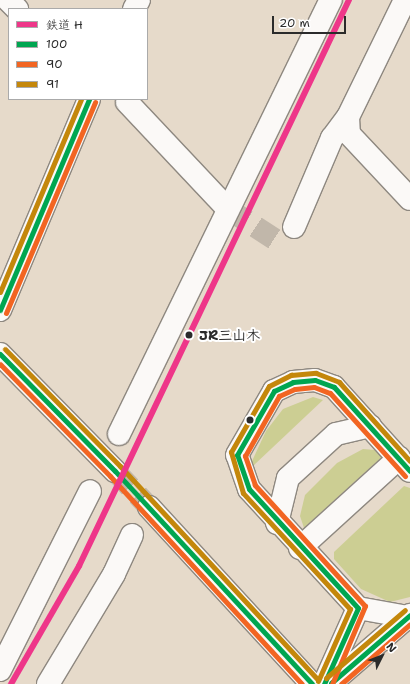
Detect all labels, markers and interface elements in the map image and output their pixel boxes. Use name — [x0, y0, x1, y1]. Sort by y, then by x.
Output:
legend — [8, 8, 148, 100]
scale bar — [274, 8, 348, 34]
text: 20 m — [279, 15, 310, 31]
text: 鉄道 H — [46, 17, 83, 33]
text: 100 — [46, 36, 67, 52]
text: 90 — [46, 56, 63, 72]
text: 91 — [46, 76, 59, 92]
place label: JR三山木 — [199, 327, 260, 343]
marker: JR三山木 — [182, 328, 196, 342]
unlabelled marker — [245, 415, 255, 425]
north arrow — [362, 636, 402, 676]
text: N — [383, 639, 400, 656]

